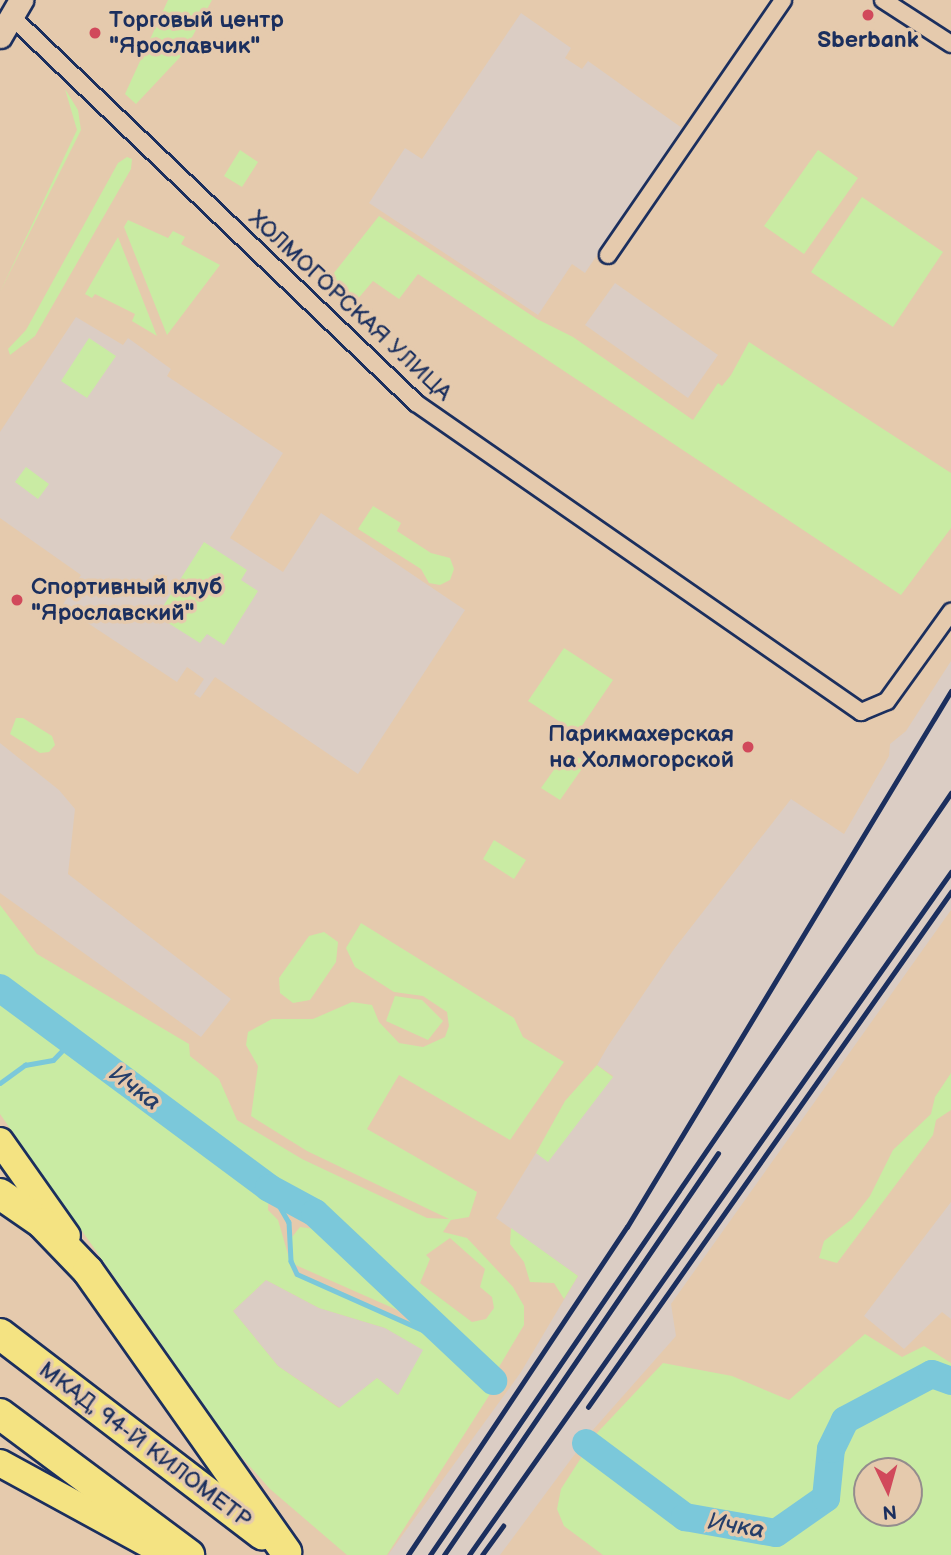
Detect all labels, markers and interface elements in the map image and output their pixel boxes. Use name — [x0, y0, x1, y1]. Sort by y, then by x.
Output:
place label: Торговый центр "Ярославчик" — [109, 6, 284, 60]
marker: Sberbank — [860, 7, 876, 23]
marker: Торговый центр "Ярославчик" — [87, 25, 103, 41]
place label: Sberbank — [817, 26, 919, 54]
street label: ХОЛМОГОРСКАЯ УЛИЦА — [243, 205, 457, 407]
place label: Спортивный клуб "Ярославский" — [31, 573, 222, 627]
marker: Спортивный клуб "Ярославский" — [9, 592, 25, 608]
place label: Парикмахерская на Холмогорской — [548, 720, 734, 774]
marker: Парикмахерская на Холмогорской — [740, 739, 756, 755]
water label: Ичка — [104, 1059, 166, 1117]
street label: МКАД, 94-Й КИЛОМЕТР — [33, 1356, 257, 1534]
north arrow — [853, 1457, 923, 1527]
text: N — [882, 1499, 898, 1524]
water label: Ичка — [705, 1507, 767, 1545]

